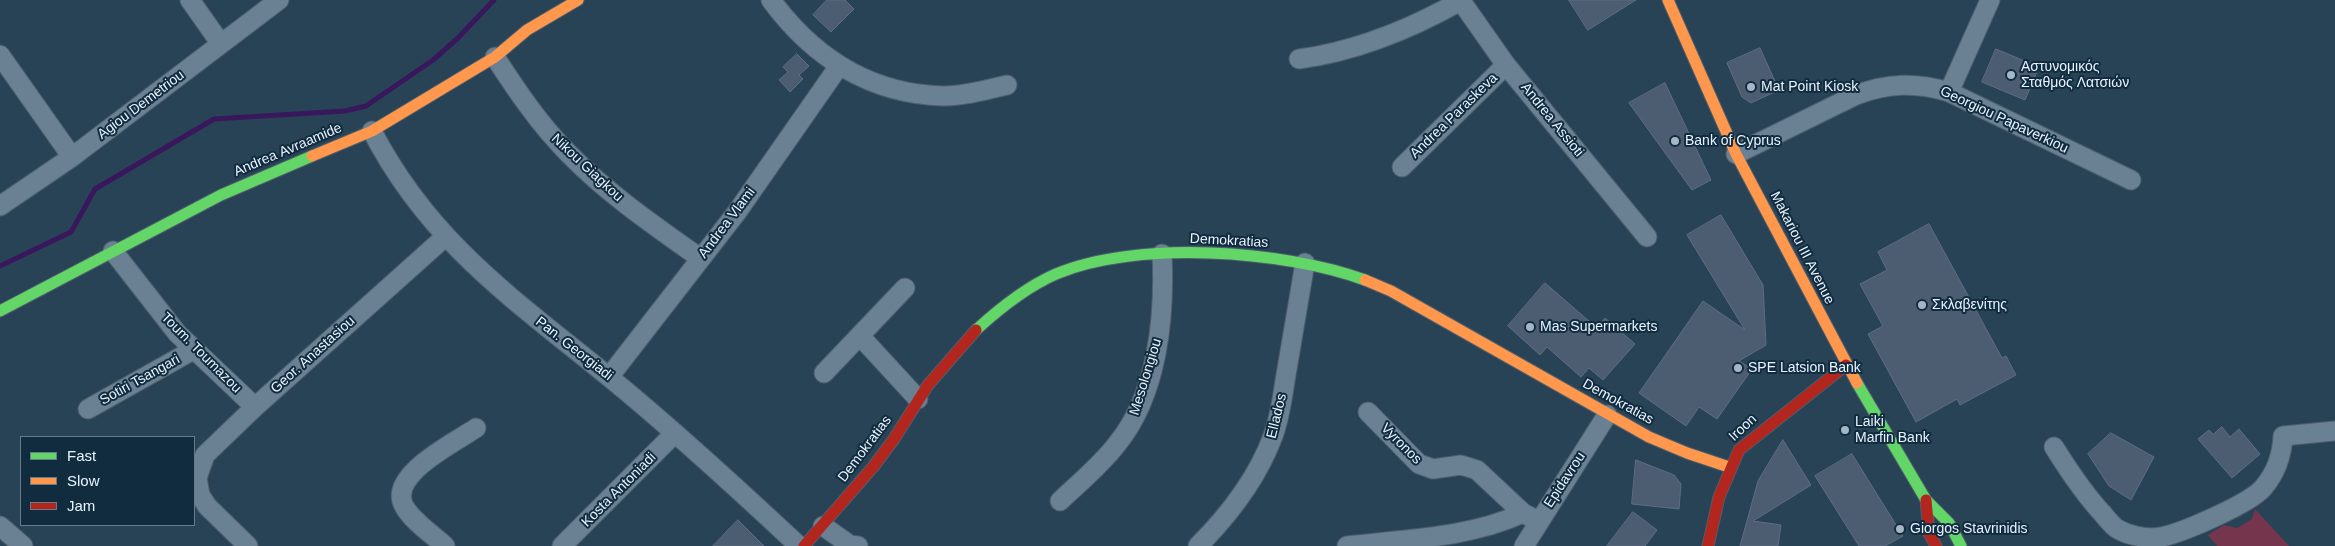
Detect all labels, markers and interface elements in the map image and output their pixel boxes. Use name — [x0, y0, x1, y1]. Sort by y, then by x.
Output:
place label: Αστυνομικός Σταθμός Λατσιών — [2021, 59, 2129, 92]
street label: Agiou Demetriou — [94, 67, 188, 143]
marker: Αστυνομικός Σταθμός Λατσιών — [2005, 69, 2017, 81]
street label: Andrea Paraskeva — [1407, 70, 1501, 162]
place label: Mat Point Kiosk — [1761, 79, 1858, 95]
street label: Andrea Assioti — [1517, 80, 1587, 160]
marker: Mat Point Kiosk — [1745, 81, 1757, 93]
street label: Georgiou Papaverkiou — [1937, 83, 2071, 157]
street label: Andrea Avraamide — [231, 120, 345, 180]
street label: Nikou Giagkou — [548, 131, 626, 205]
place label: Bank of Cyprus — [1685, 133, 1781, 149]
marker: Bank of Cyprus — [1669, 135, 1681, 147]
street label: Andrea Vlami — [695, 184, 759, 262]
street label: Makariou III Avenue — [1766, 189, 1838, 307]
street label: Demokratias — [1189, 231, 1269, 251]
place label: Σκλαβενίτης — [1932, 297, 2007, 313]
marker: Σκλαβενίτης — [1916, 299, 1928, 311]
street label: Toum. Toumazou — [157, 309, 245, 397]
street label: Geor. Anastasiou — [267, 313, 359, 397]
street label: Pan. Georgiadi — [532, 314, 616, 384]
place label: Mas Supermarkets — [1540, 319, 1657, 335]
marker: Mas Supermarkets — [1524, 321, 1536, 333]
street label: Mesolongiou — [1126, 337, 1166, 417]
street label: Sotiri Tsangari — [97, 351, 183, 409]
place label: SPE Latsion Bank — [1748, 360, 1861, 376]
marker: SPE Latsion Bank — [1732, 362, 1744, 374]
street label: Demokratias — [1580, 376, 1656, 428]
street label: Ellados — [1263, 392, 1291, 440]
street label: Iroon — [1726, 411, 1760, 445]
street label: Demokratias — [835, 413, 895, 485]
place label: Laiki Marfin Bank — [1855, 414, 1930, 447]
street label: Vyronos — [1377, 420, 1425, 468]
marker: Laiki Marfin Bank — [1839, 424, 1851, 436]
legend — [20, 436, 195, 526]
text: Fast — [67, 447, 96, 464]
street label: Kosta Antoniadi — [578, 449, 660, 531]
street label: Epidavrou — [1541, 449, 1589, 511]
text: Slow — [67, 472, 100, 489]
text: Jam — [67, 497, 95, 514]
place label: Giorgos Stavrinidis — [1910, 521, 2027, 537]
marker: Giorgos Stavrinidis — [1894, 523, 1906, 535]

